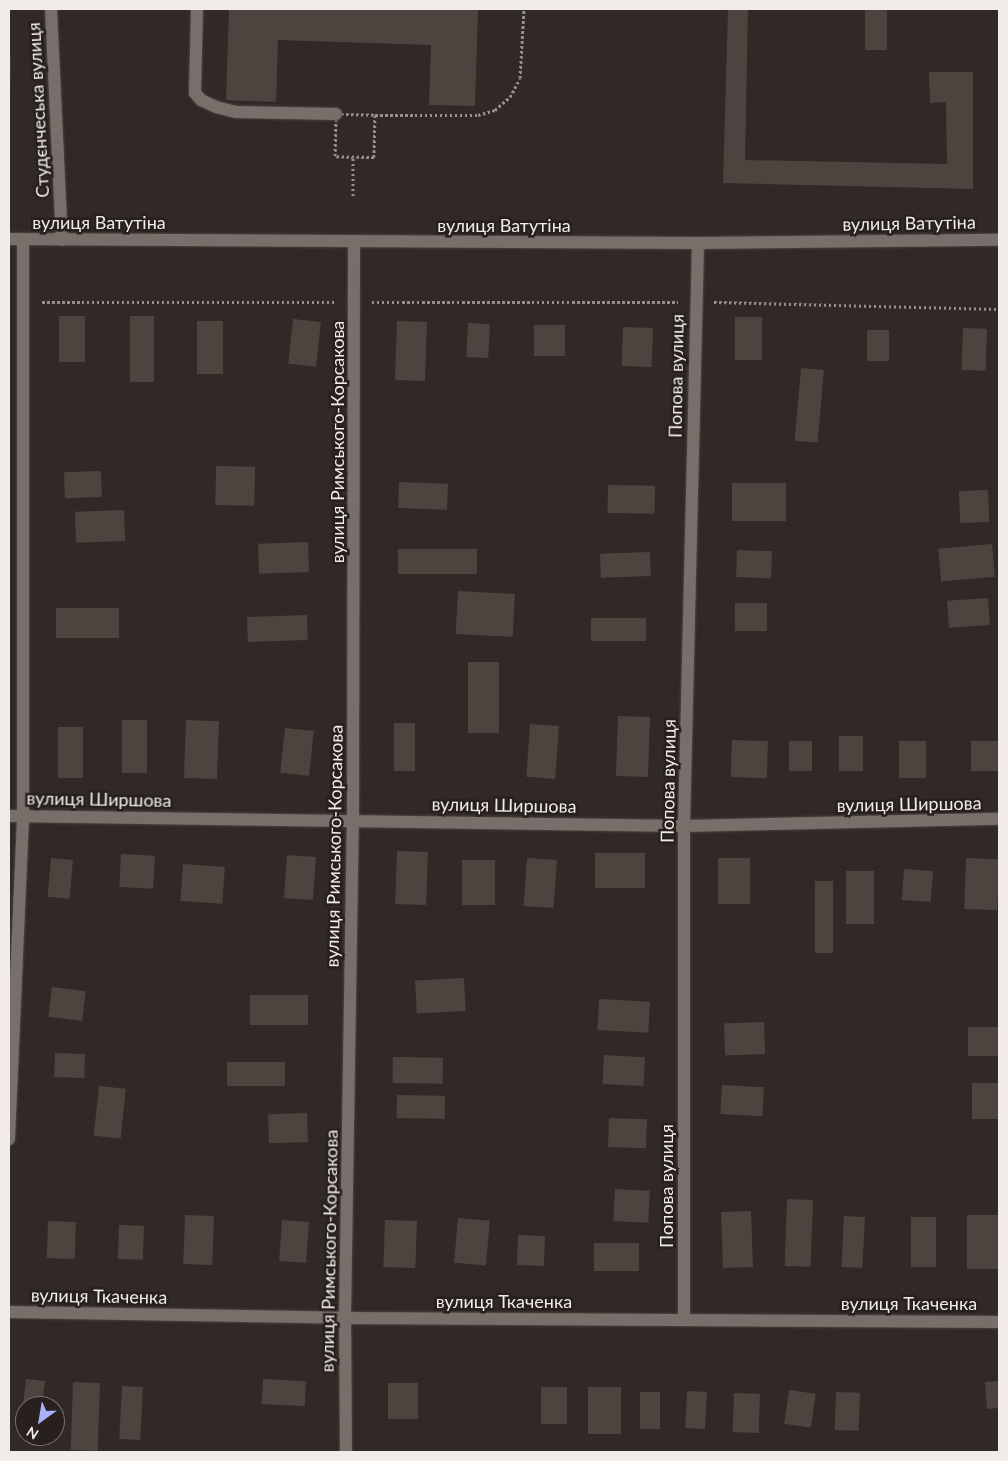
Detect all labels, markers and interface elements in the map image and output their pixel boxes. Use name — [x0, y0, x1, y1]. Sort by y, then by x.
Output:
street label: Студєнчеська вулиця — [23, 22, 53, 198]
street label: вулиця Ватутіна — [32, 211, 166, 233]
street label: вулиця Ватутіна — [842, 211, 976, 235]
street label: вулиця Ватутіна — [437, 214, 571, 236]
street label: Попова вулиця — [664, 314, 688, 438]
street label: вулиця Римського-Корсакова — [326, 321, 348, 563]
street label: Попова вулиця — [656, 719, 680, 843]
street label: вулиця Римського-Корсакова — [321, 725, 347, 967]
street label: вулиця Ширшова — [26, 787, 172, 811]
street label: вулиця Ширшова — [836, 792, 982, 816]
street label: вулиця Ширшова — [431, 793, 577, 817]
street label: Попова вулиця — [655, 1124, 677, 1248]
street label: вулиця Римського-Корсакова — [316, 1130, 342, 1372]
street label: вулиця Ткаченка — [31, 1284, 167, 1308]
street label: вулиця Ткаченка — [436, 1290, 572, 1312]
street label: вулиця Ткаченка — [841, 1292, 977, 1314]
north arrow — [15, 1396, 65, 1446]
text: N — [23, 1423, 41, 1443]

